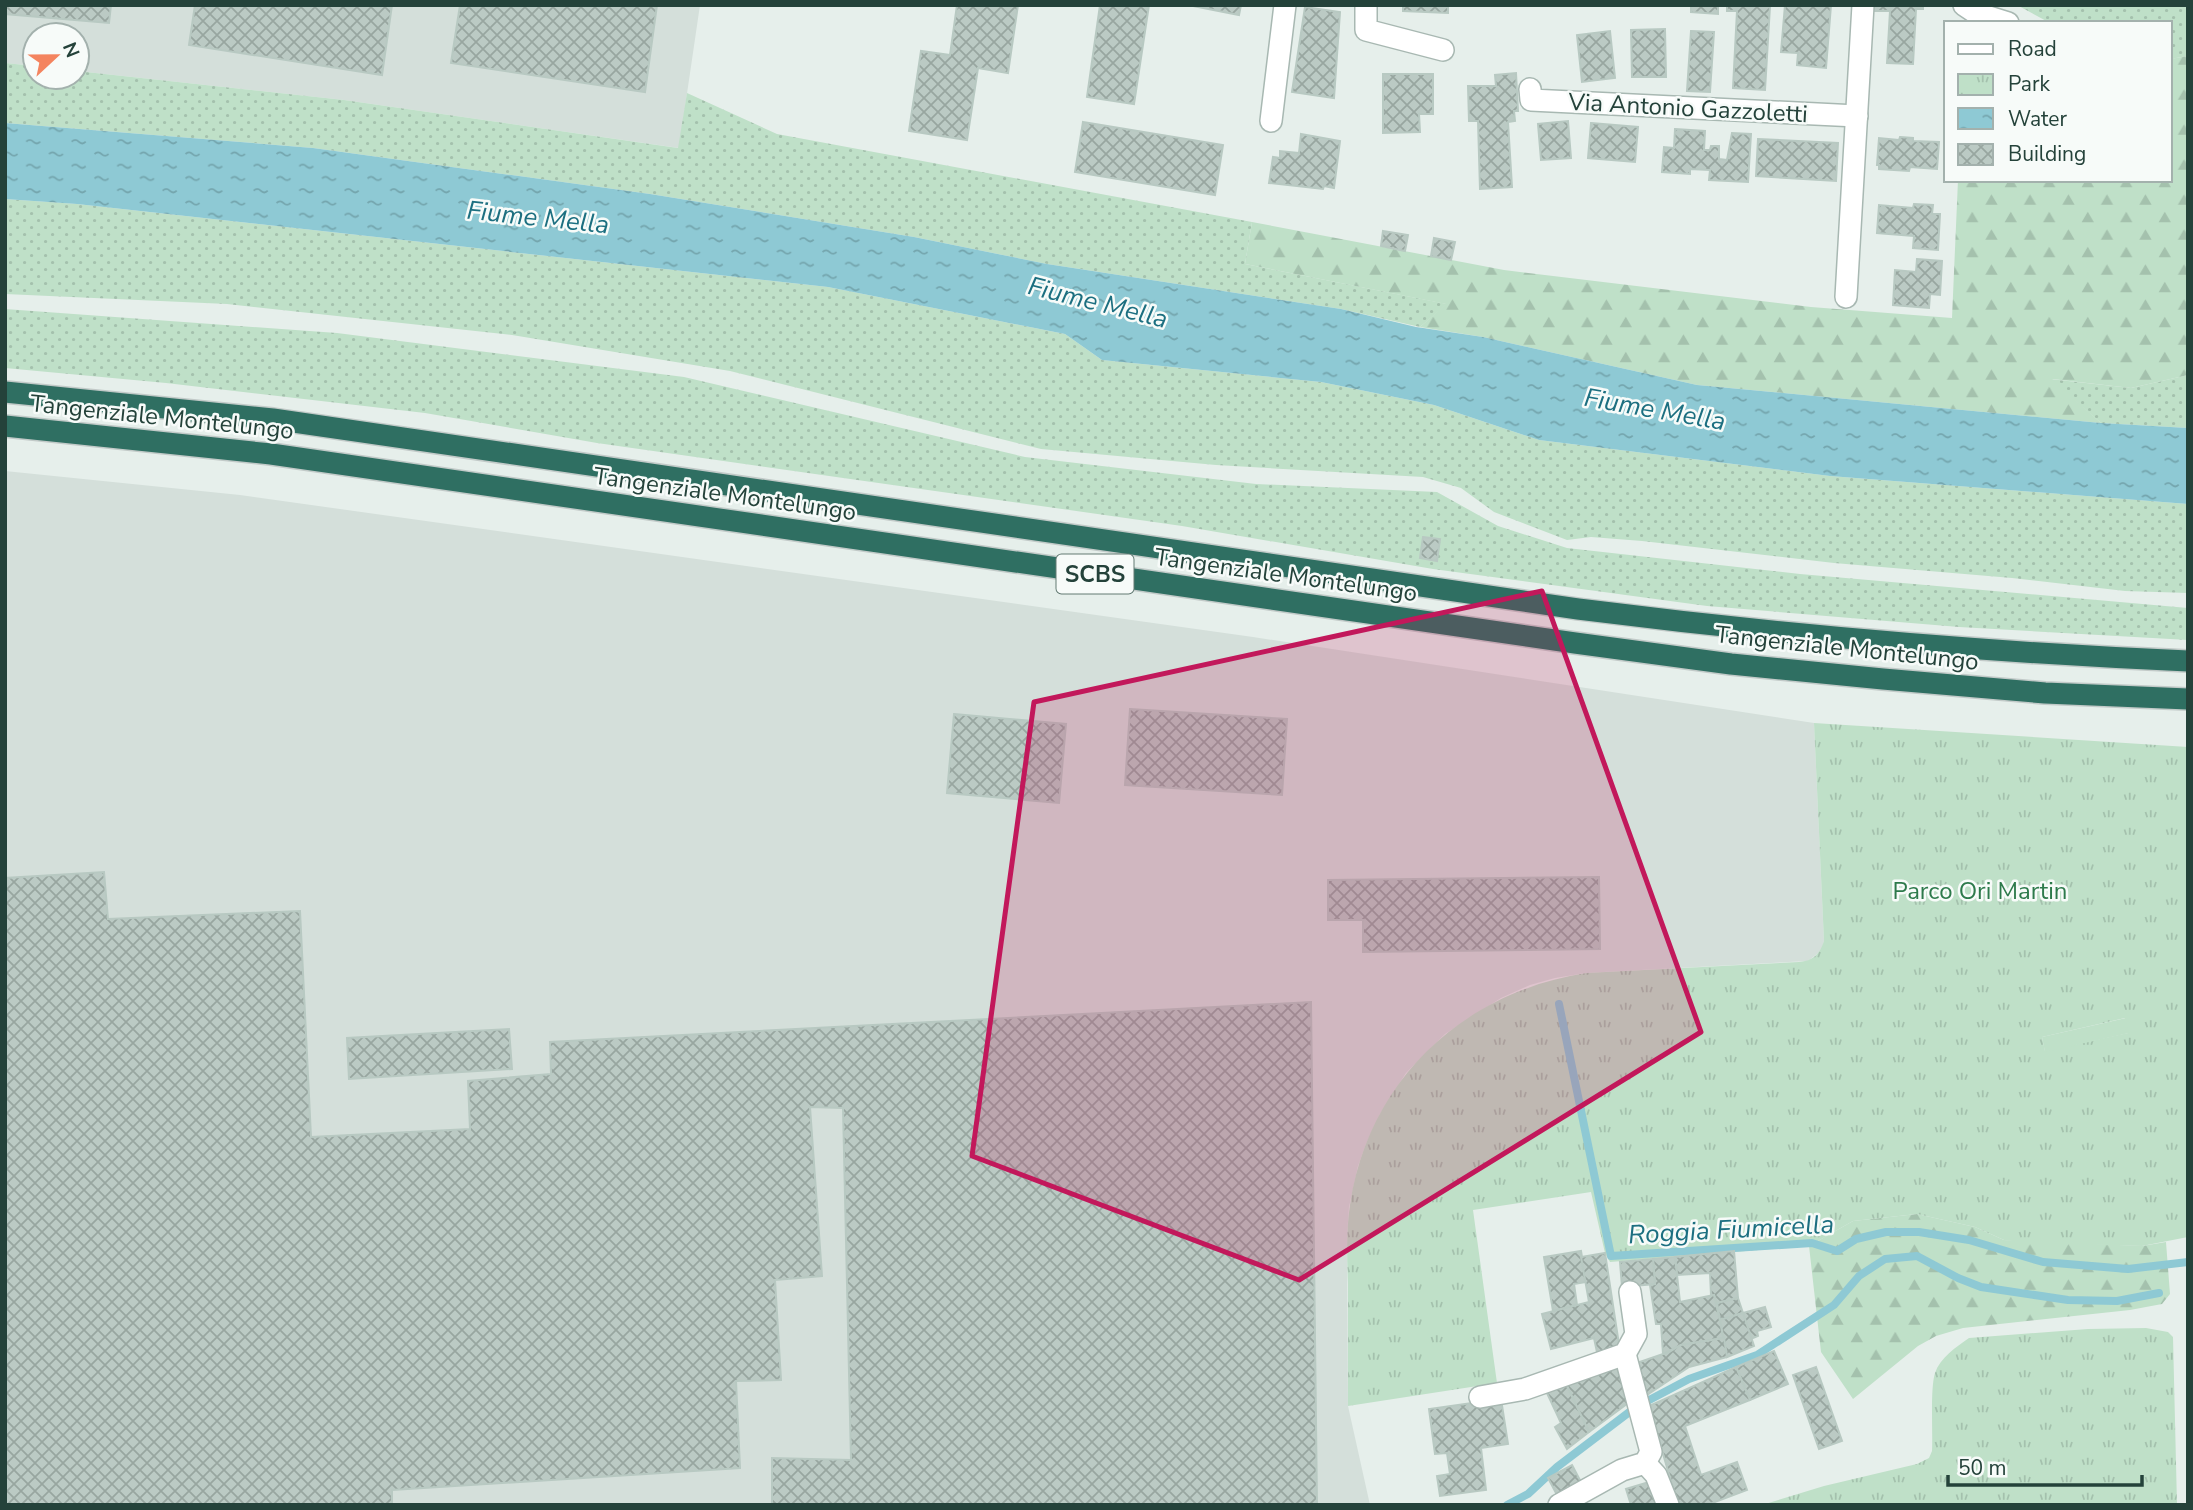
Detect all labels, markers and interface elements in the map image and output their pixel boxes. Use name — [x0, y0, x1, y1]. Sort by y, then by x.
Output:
north arrow — [21, 21, 91, 91]
legend — [1944, 21, 2172, 182]
text: Road — [2008, 35, 2057, 63]
text: N — [56, 39, 86, 61]
text: Park — [2008, 70, 2050, 98]
street label: Via Antonio Gazzoletti — [1566, 86, 1809, 130]
text: Water — [2008, 105, 2067, 133]
text: Building — [2008, 140, 2086, 168]
water label: Fiume Mella — [465, 193, 611, 242]
water label: Fiume Mella — [1024, 268, 1171, 337]
water label: Fiume Mella — [1582, 380, 1728, 439]
street label: Tangenziale Montelungo — [29, 387, 295, 447]
street label: Tangenziale Montelungo — [592, 460, 858, 528]
street label: Tangenziale Montelungo — [1153, 541, 1419, 609]
road number: SCBS — [1056, 554, 1134, 594]
street label: Tangenziale Montelungo — [1714, 618, 1980, 678]
park label: Parco Ori Martin — [1893, 875, 2067, 907]
water label: Roggia Fiumicella — [1627, 1207, 1835, 1252]
scale bar — [1948, 1444, 2142, 1488]
text: 50 m — [1958, 1454, 2007, 1482]

